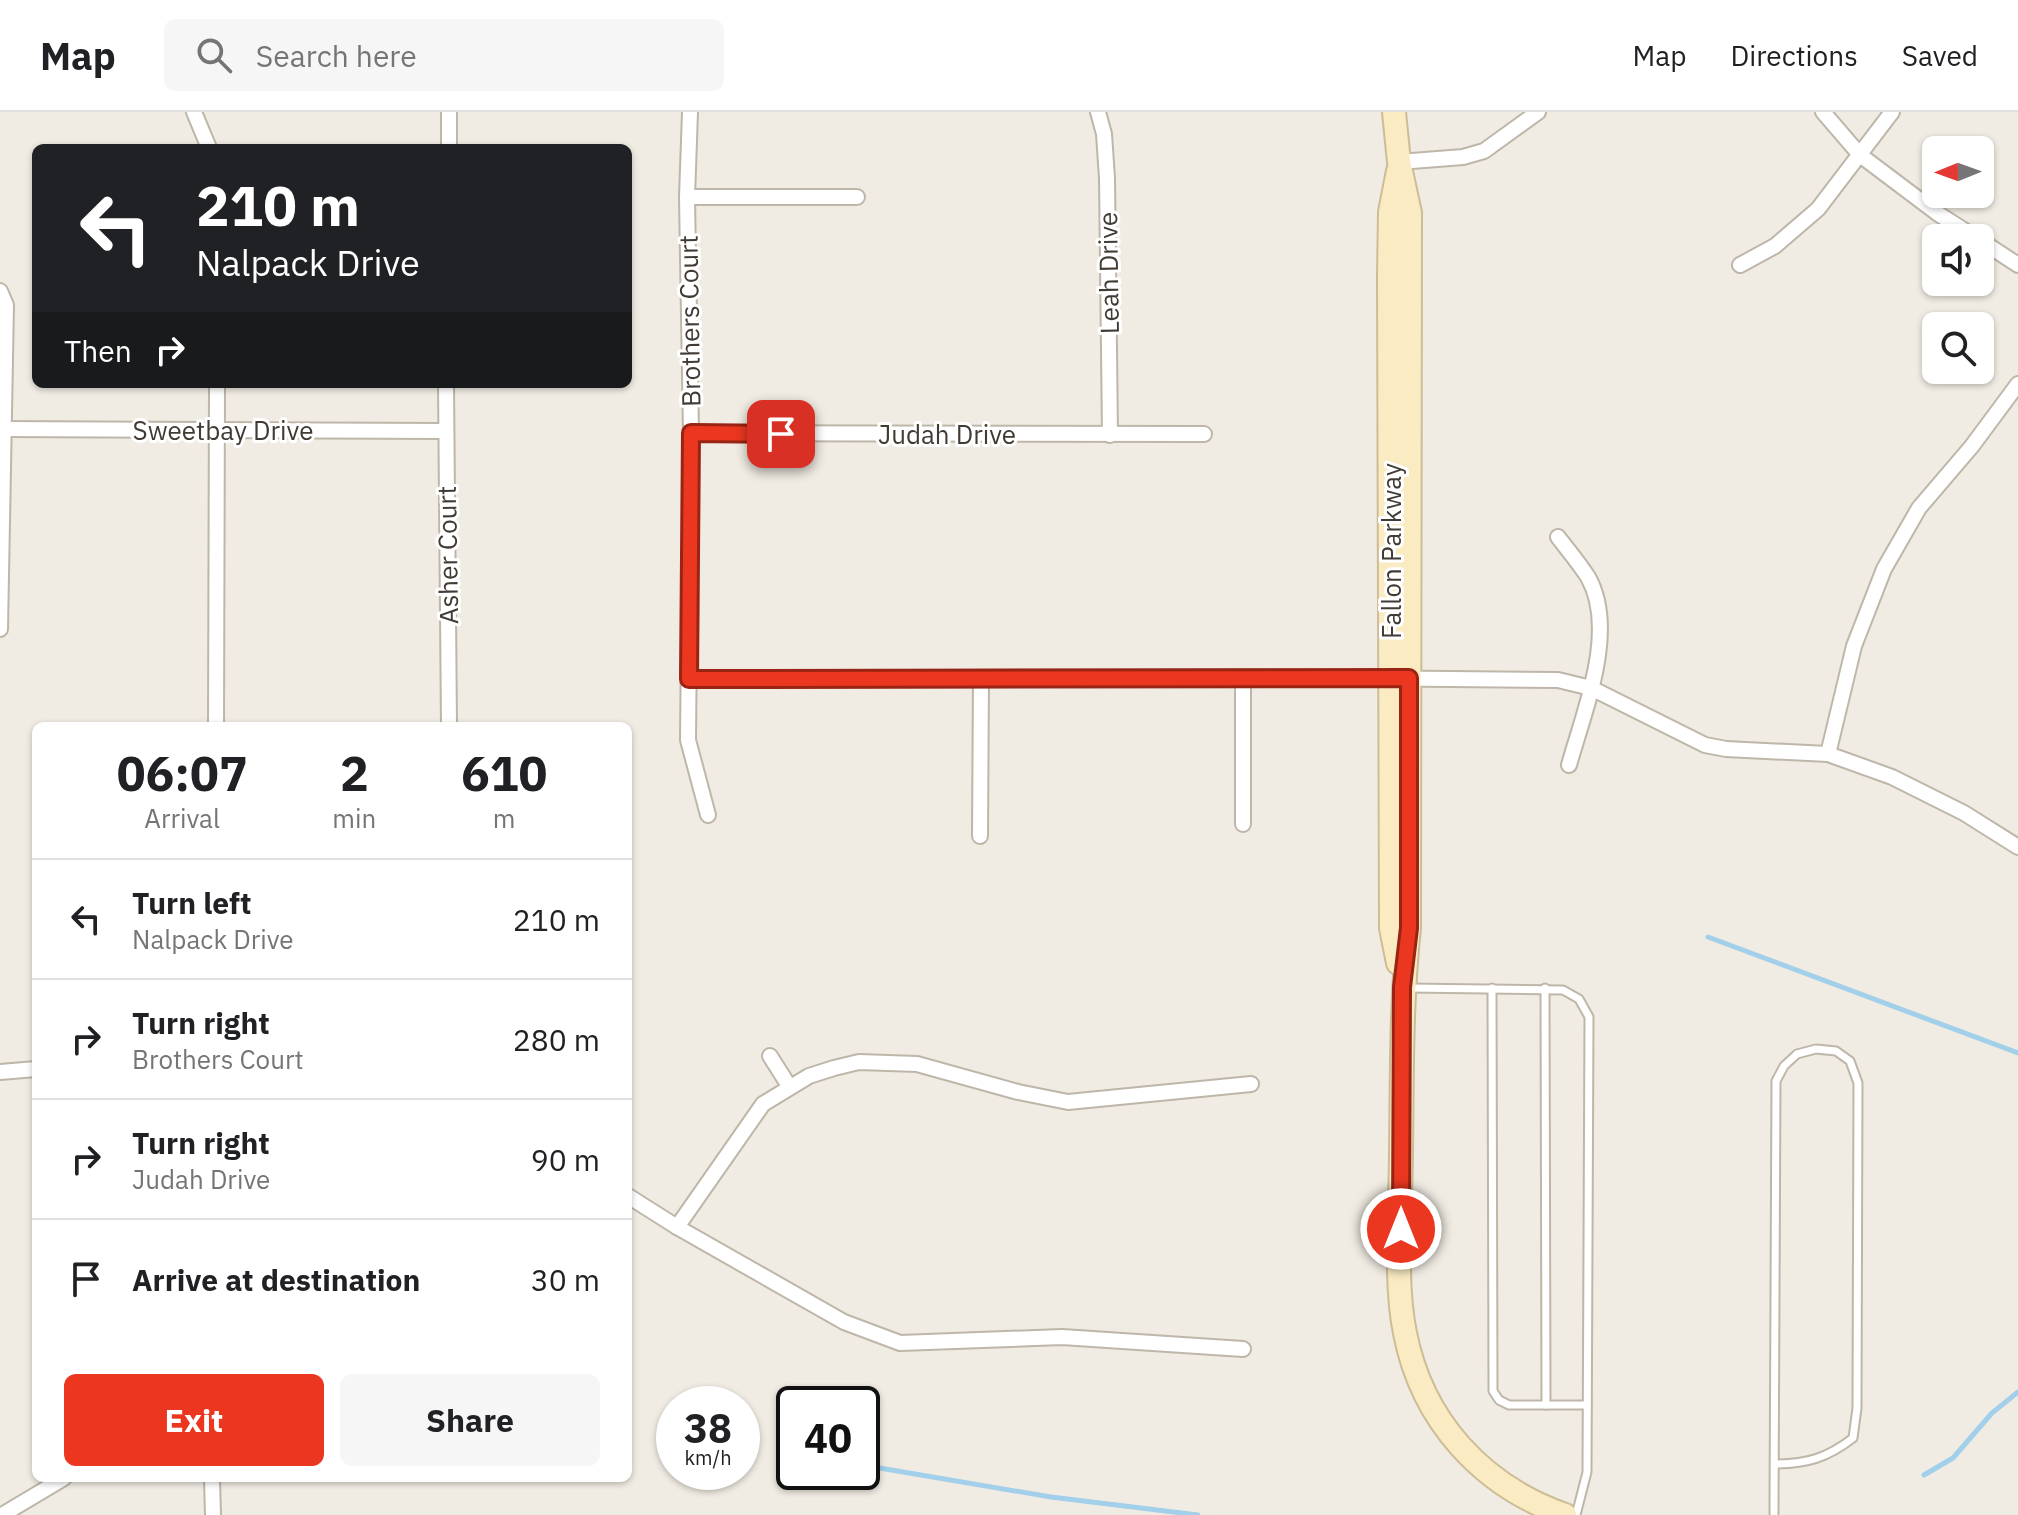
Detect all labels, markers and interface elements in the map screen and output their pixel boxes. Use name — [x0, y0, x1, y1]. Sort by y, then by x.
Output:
search box — [164, 19, 724, 91]
text: Map — [40, 31, 116, 80]
icon: search — [192, 33, 236, 77]
text: Search here — [256, 36, 417, 75]
text: Map — [1632, 37, 1686, 74]
text: Directions — [1730, 37, 1858, 74]
text: Saved — [1902, 37, 1978, 74]
north arrow — [1922, 136, 1994, 208]
map controls — [1922, 136, 1994, 384]
text: 210 m — [196, 169, 360, 241]
icon: left — [64, 176, 168, 280]
street label: Leah Drive — [1090, 212, 1126, 334]
button: sound — [1922, 224, 1994, 296]
street label: Brothers Court — [671, 235, 707, 407]
text: Nalpack Drive — [196, 239, 420, 286]
button: search — [1922, 312, 1994, 384]
icon: right — [148, 328, 192, 372]
text: Then — [64, 331, 132, 370]
pin — [747, 400, 815, 468]
icon: arrive — [759, 412, 803, 456]
street label: Sweetbay Drive — [133, 413, 313, 447]
street label: Judah Drive — [878, 417, 1016, 451]
street label: Fallon Parkway — [1374, 463, 1408, 639]
street label: Asher Court — [429, 486, 465, 624]
text: 06:07 — [117, 742, 248, 804]
text: 2 — [340, 742, 369, 804]
text: 610 — [461, 742, 547, 804]
text: Arrival — [144, 801, 220, 835]
text: min — [332, 801, 376, 835]
text: m — [493, 801, 515, 835]
text: Turn left — [132, 883, 251, 922]
icon: left — [64, 897, 108, 941]
text: 210 m — [513, 900, 600, 939]
text: Nalpack Drive — [132, 922, 294, 956]
text: Turn right — [132, 1003, 270, 1042]
icon: right — [64, 1017, 108, 1061]
text: 280 m — [513, 1020, 600, 1059]
text: Brothers Court — [132, 1042, 304, 1076]
text: Turn right — [132, 1123, 270, 1162]
icon: right — [64, 1137, 108, 1181]
text: 90 m — [531, 1140, 600, 1179]
text: Judah Drive — [132, 1162, 270, 1196]
position arrow — [1359, 1187, 1443, 1271]
icon: arrive — [64, 1257, 108, 1301]
text: Arrive at destination — [132, 1260, 420, 1299]
text: 30 m — [531, 1260, 600, 1299]
button: Exit — [64, 1374, 324, 1466]
button: Share — [340, 1374, 600, 1466]
speed limit sign: 40 — [776, 1386, 880, 1490]
text: 38 — [684, 1402, 732, 1454]
text: km/h — [684, 1444, 732, 1471]

